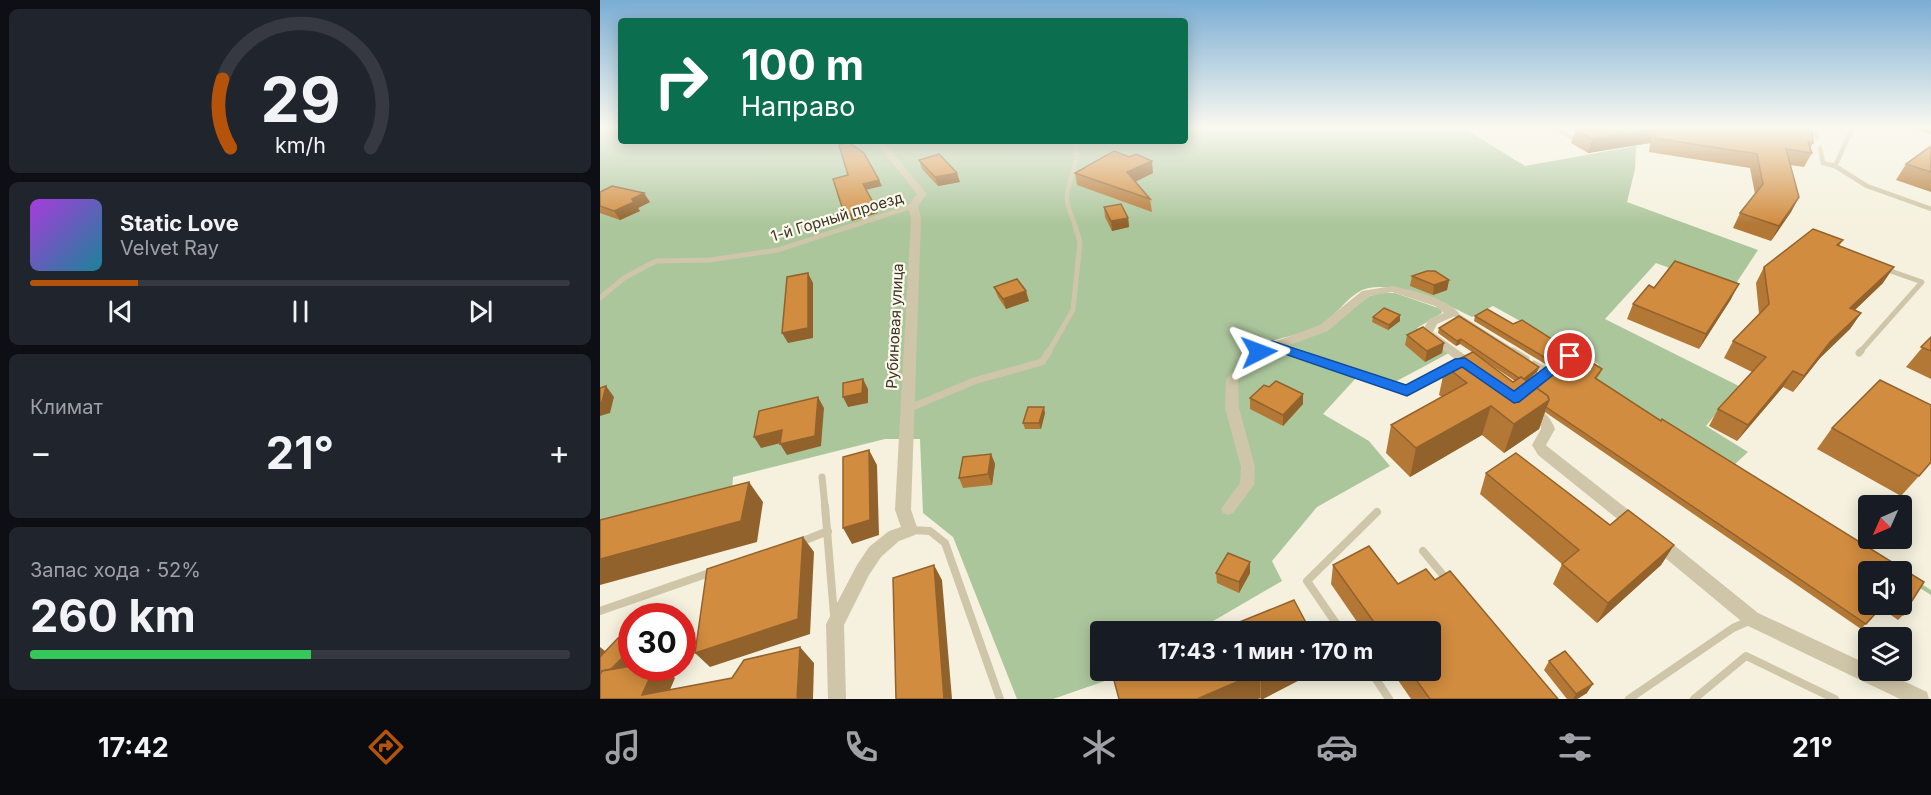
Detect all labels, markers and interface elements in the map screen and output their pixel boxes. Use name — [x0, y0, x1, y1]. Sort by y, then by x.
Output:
text: 100 m — [741, 39, 864, 90]
icon: right — [642, 42, 720, 120]
text: 29 — [260, 62, 340, 137]
text: Направо — [741, 90, 856, 123]
text: km/h — [275, 132, 325, 158]
street label: 1-й Горный проезд — [768, 187, 905, 246]
text: Static Love — [120, 210, 239, 236]
text: Velvet Ray — [120, 236, 219, 260]
street label: Рубиновая улица — [882, 263, 907, 389]
icon: previous — [104, 295, 137, 328]
icon: pause — [284, 295, 317, 328]
icon: next — [464, 295, 497, 328]
position arrow — [1227, 320, 1291, 384]
pin — [1544, 330, 1595, 381]
icon: arrive — [1553, 339, 1586, 372]
text: Климат — [30, 395, 103, 419]
text: 21° — [266, 425, 334, 480]
text: − — [30, 432, 52, 472]
text: + — [548, 432, 570, 472]
north arrow — [1858, 495, 1912, 549]
map controls — [1858, 495, 1912, 681]
text: Запас хода · 52% — [30, 558, 201, 582]
button: sound — [1858, 561, 1912, 615]
text: 260 km — [30, 588, 196, 643]
speed limit sign: 30 — [618, 603, 696, 681]
button: layers — [1858, 627, 1912, 681]
text: 17:43 · 1 мин · 170 m — [1158, 638, 1373, 664]
icon: directions — [365, 726, 407, 768]
icon: music — [602, 726, 644, 768]
icon: phone — [840, 726, 882, 768]
icon: climate — [1078, 726, 1120, 768]
icon: car — [1316, 726, 1358, 768]
icon: filters — [1554, 726, 1596, 768]
text: 17:42 — [98, 731, 169, 764]
text: 21° — [1792, 731, 1833, 764]

